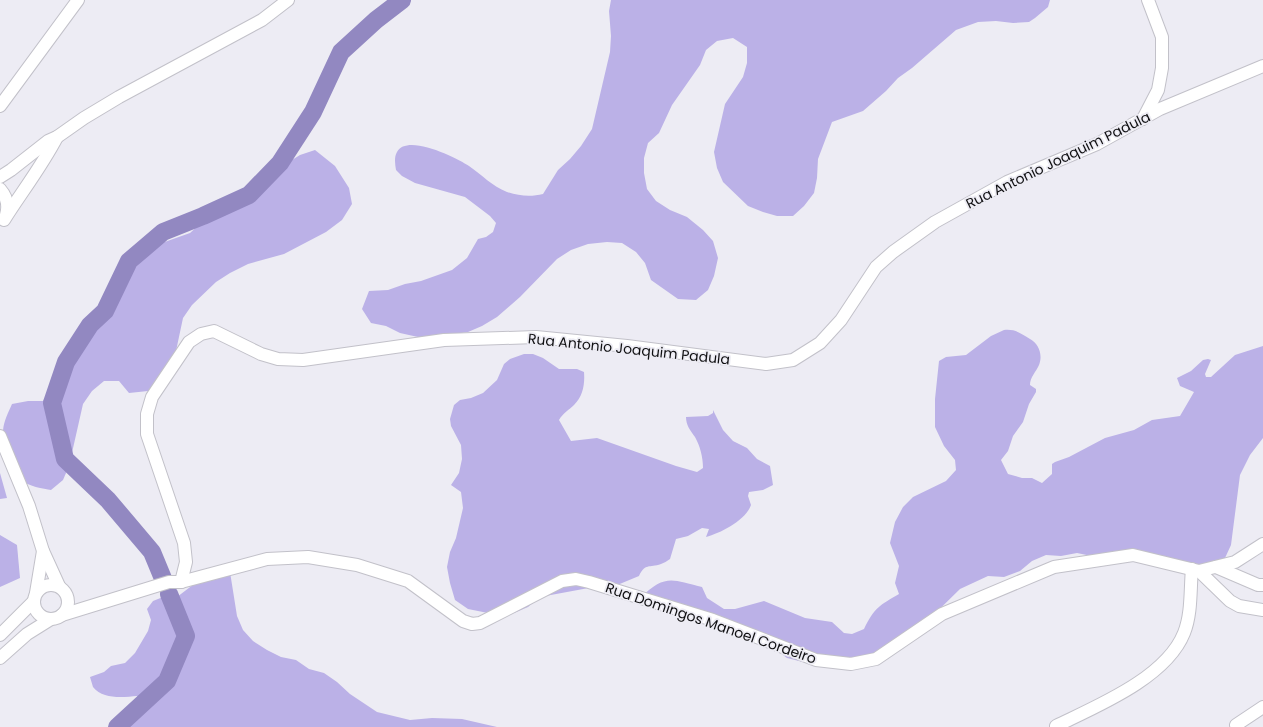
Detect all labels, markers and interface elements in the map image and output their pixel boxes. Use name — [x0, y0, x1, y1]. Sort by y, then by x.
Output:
street label: Rua Antonio Joaquim Padula — [962, 107, 1154, 213]
street label: Rua Antonio Joaquim Padula — [527, 328, 731, 370]
street label: Rua Domingos Manoel Cordeiro — [603, 577, 819, 669]

